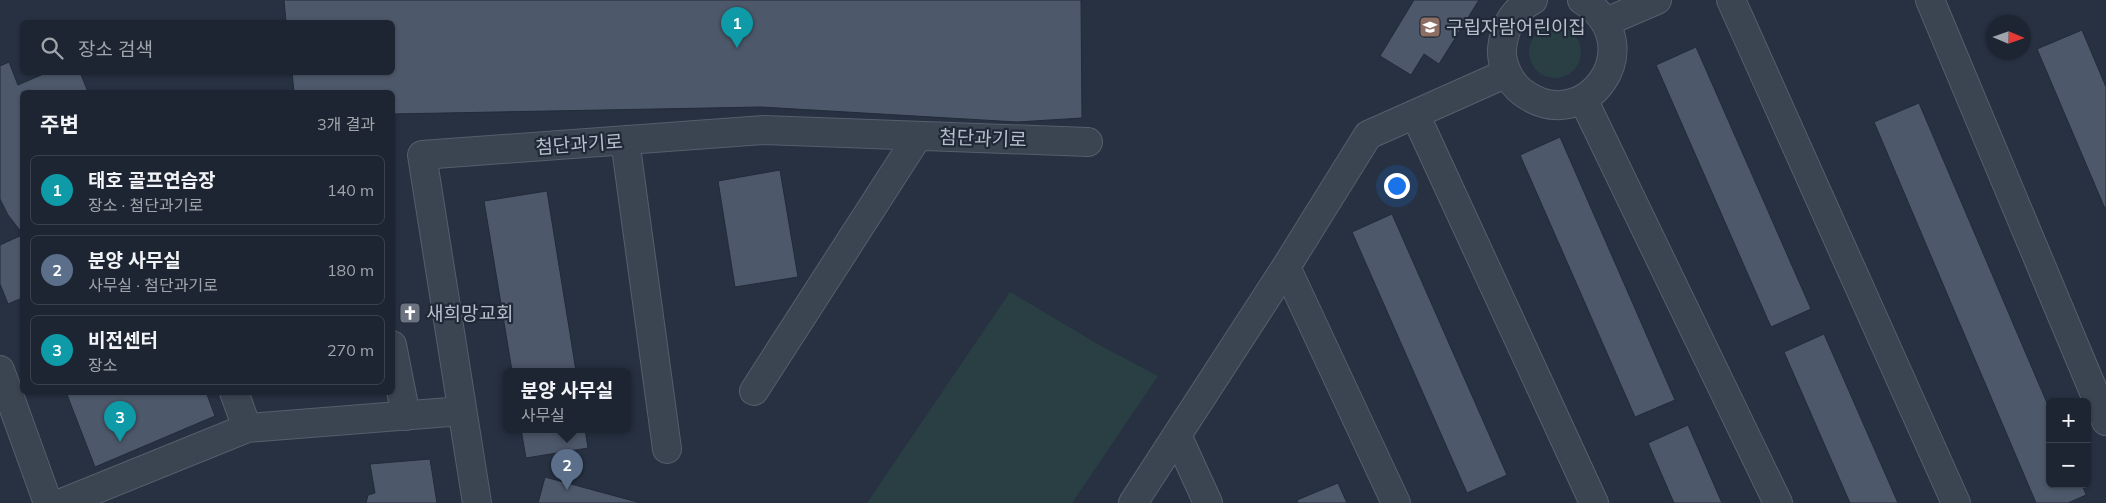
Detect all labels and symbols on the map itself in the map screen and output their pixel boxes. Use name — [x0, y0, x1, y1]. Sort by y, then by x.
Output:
pin: 1 — [721, 7, 753, 48]
school or university icon: 구립자람어린이집 — [1418, 15, 1442, 39]
place label: 구립자람어린이집 — [1446, 15, 1586, 39]
north arrow — [1986, 15, 2031, 60]
street label: 첨단과기로 — [939, 124, 1027, 152]
street label: 첨단과기로 — [535, 129, 623, 159]
your location — [1384, 173, 1410, 199]
church icon: 새희망교회 — [398, 301, 422, 325]
place label: 새희망교회 — [426, 301, 513, 325]
pin: 3 — [104, 401, 136, 442]
pin: 2 — [551, 449, 583, 490]

